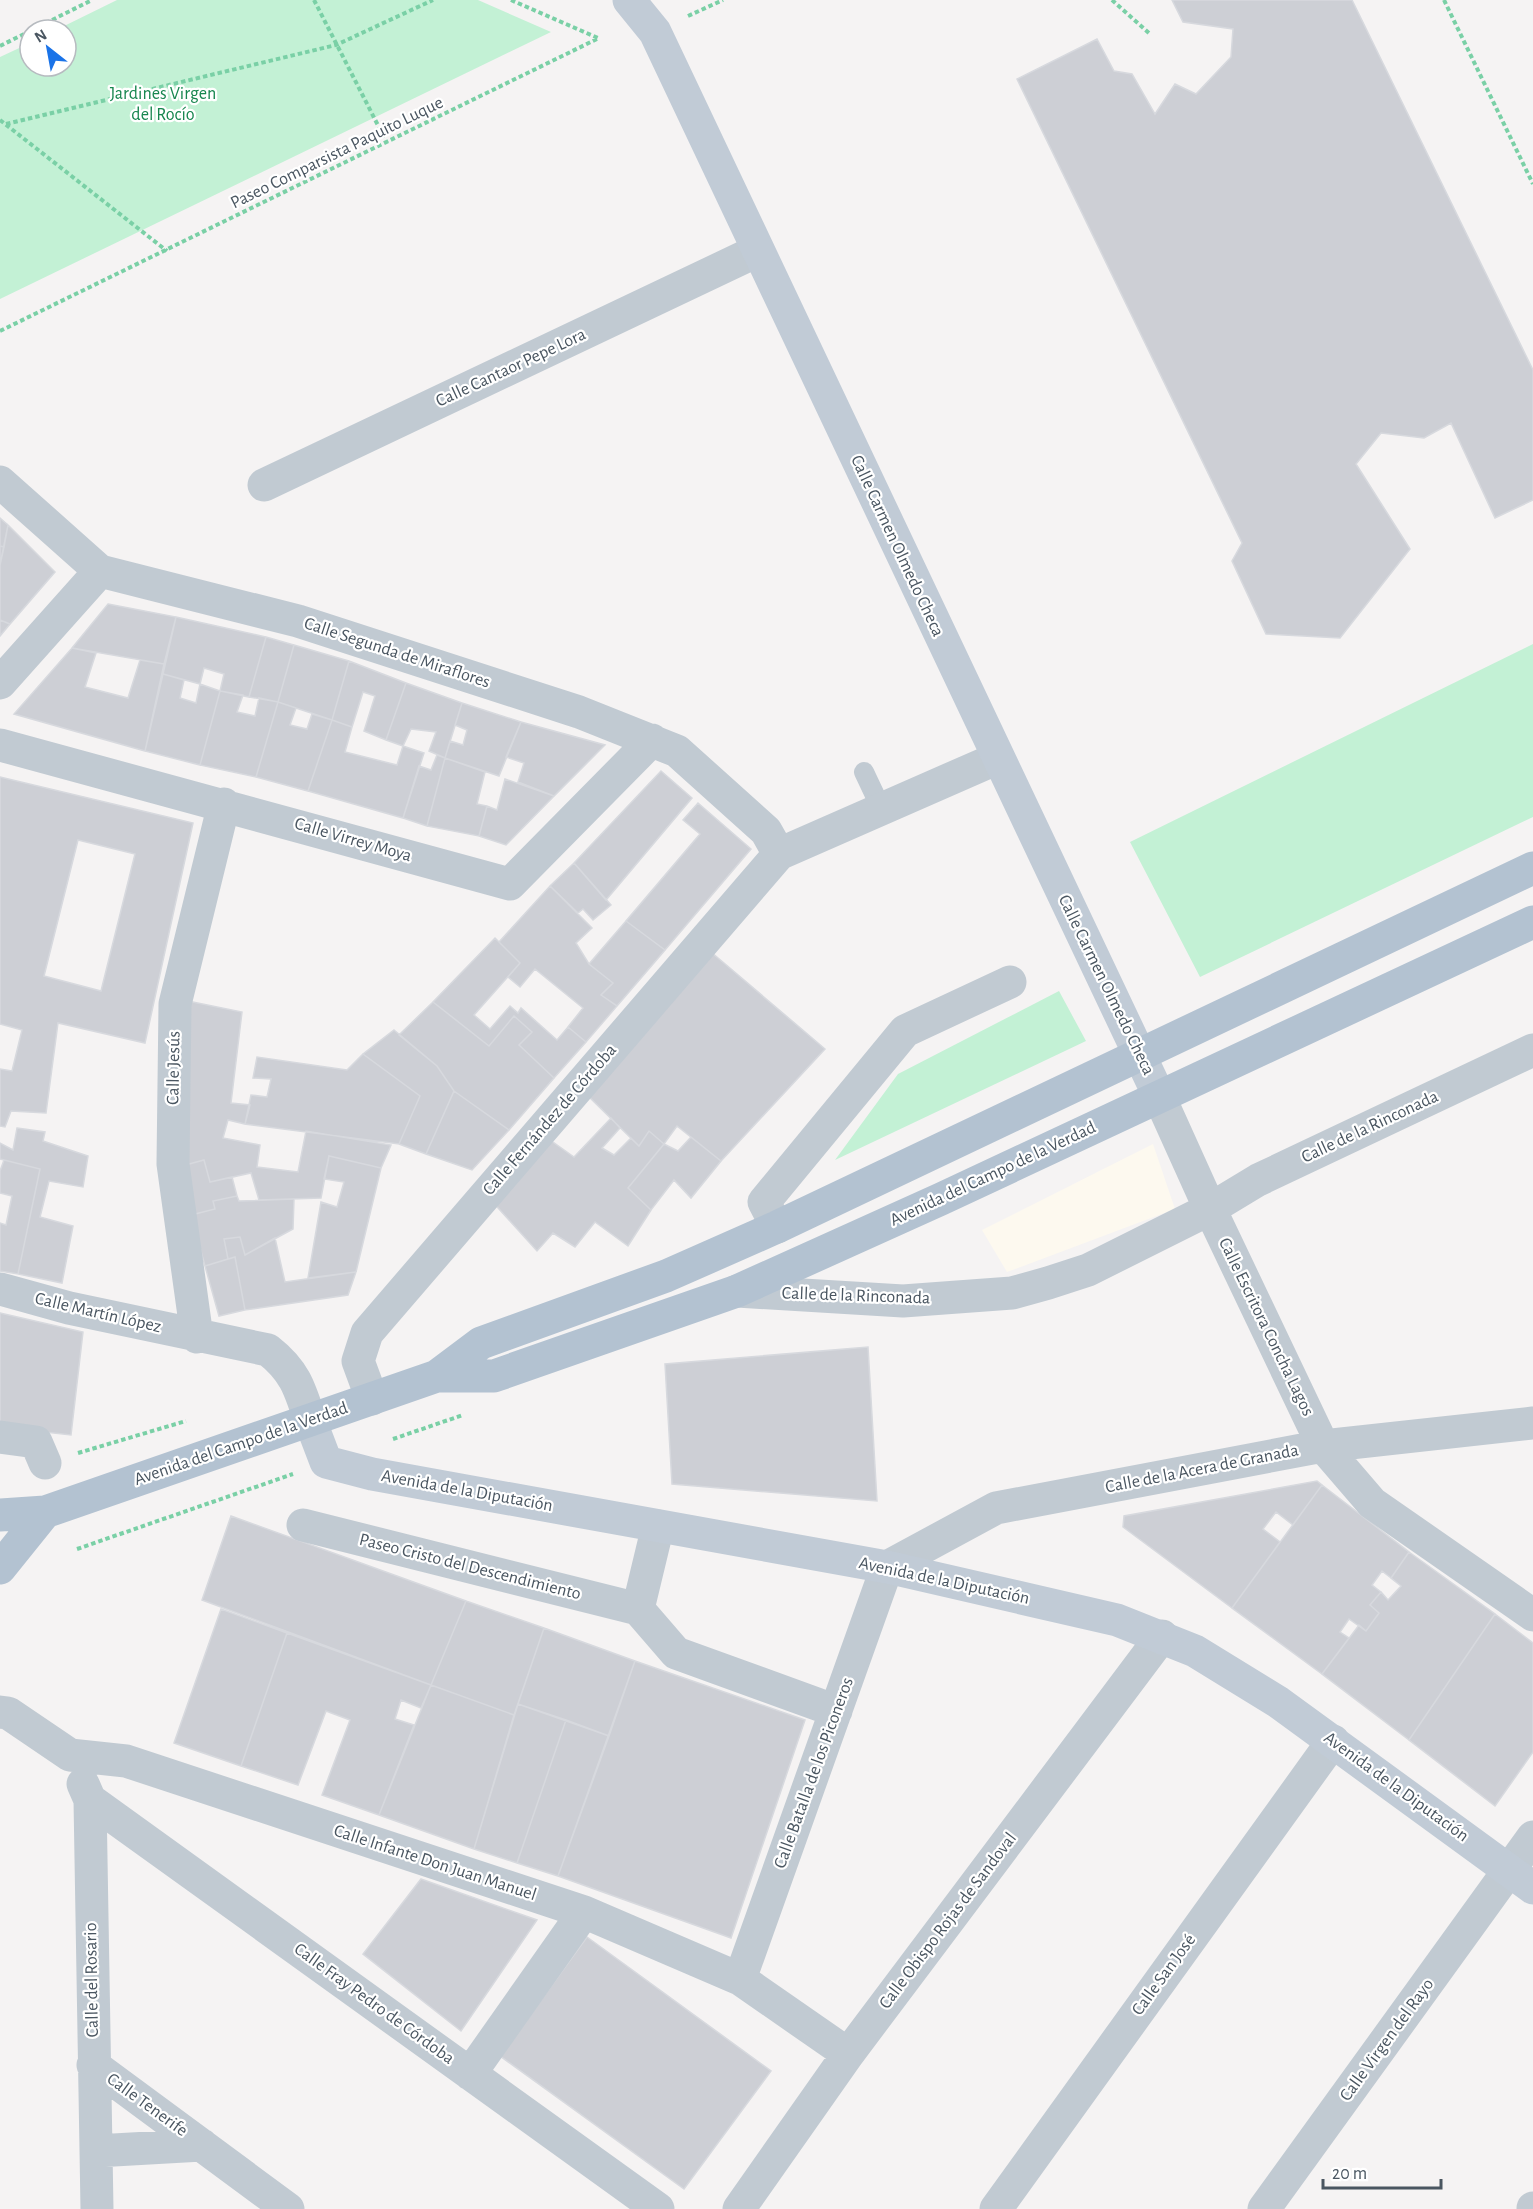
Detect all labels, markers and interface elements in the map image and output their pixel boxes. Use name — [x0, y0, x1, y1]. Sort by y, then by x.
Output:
north arrow — [18, 18, 78, 78]
text: N — [32, 26, 50, 46]
park label: Jardines Virgen del Rocío — [110, 85, 216, 124]
street label: Paseo Comparsista Paquito Luque — [228, 94, 446, 212]
street label: Calle Cantaor Pepe Lora — [433, 325, 589, 411]
street label: Calle Carmen Olmedo Checa — [847, 453, 947, 639]
street label: Calle Segunda de Miraflores — [302, 614, 492, 692]
street label: Calle Virrey Moya — [292, 815, 414, 865]
street label: Calle Carmen Olmedo Checa — [1055, 892, 1157, 1078]
street label: Calle Jesús — [164, 1031, 184, 1105]
street label: Calle Fernández de Córdoba — [480, 1041, 620, 1199]
street label: Calle de la Rinconada — [1299, 1087, 1441, 1167]
street label: Avenida del Campo de la Verdad — [887, 1118, 1099, 1230]
street label: Calle Escritora Concha Lagos — [1215, 1235, 1317, 1419]
street label: Calle de la Rinconada — [781, 1284, 931, 1308]
street label: Calle Martín López — [33, 1290, 163, 1336]
street label: Avenida del Campo de la Verdad — [132, 1399, 350, 1489]
street label: Calle de la Acera de Granada — [1104, 1441, 1300, 1497]
street label: Avenida de la Diputación — [380, 1467, 554, 1515]
street label: Paseo Cristo del Descendimiento — [357, 1531, 583, 1603]
street label: Avenida de la Diputación — [857, 1554, 1031, 1608]
street label: Calle Batalla de los Piconeros — [771, 1675, 857, 1871]
street label: Avenida de la Diputación — [1320, 1729, 1472, 1845]
street label: Calle Infante Don Juan Manuel — [331, 1822, 539, 1904]
street label: Calle Obispo Rojas de Sandoval — [876, 1830, 1020, 2012]
street label: Calle del Rosario — [82, 1922, 102, 2038]
street label: Calle San José — [1129, 1931, 1199, 2019]
street label: Calle Fray Pedro de Córdoba — [291, 1940, 457, 2068]
street label: Calle Virgen del Rayo — [1337, 1975, 1437, 2105]
street label: Calle Tenerife — [103, 2070, 191, 2140]
scale bar — [1323, 2152, 1442, 2190]
text: 20 m — [1332, 2165, 1367, 2183]

